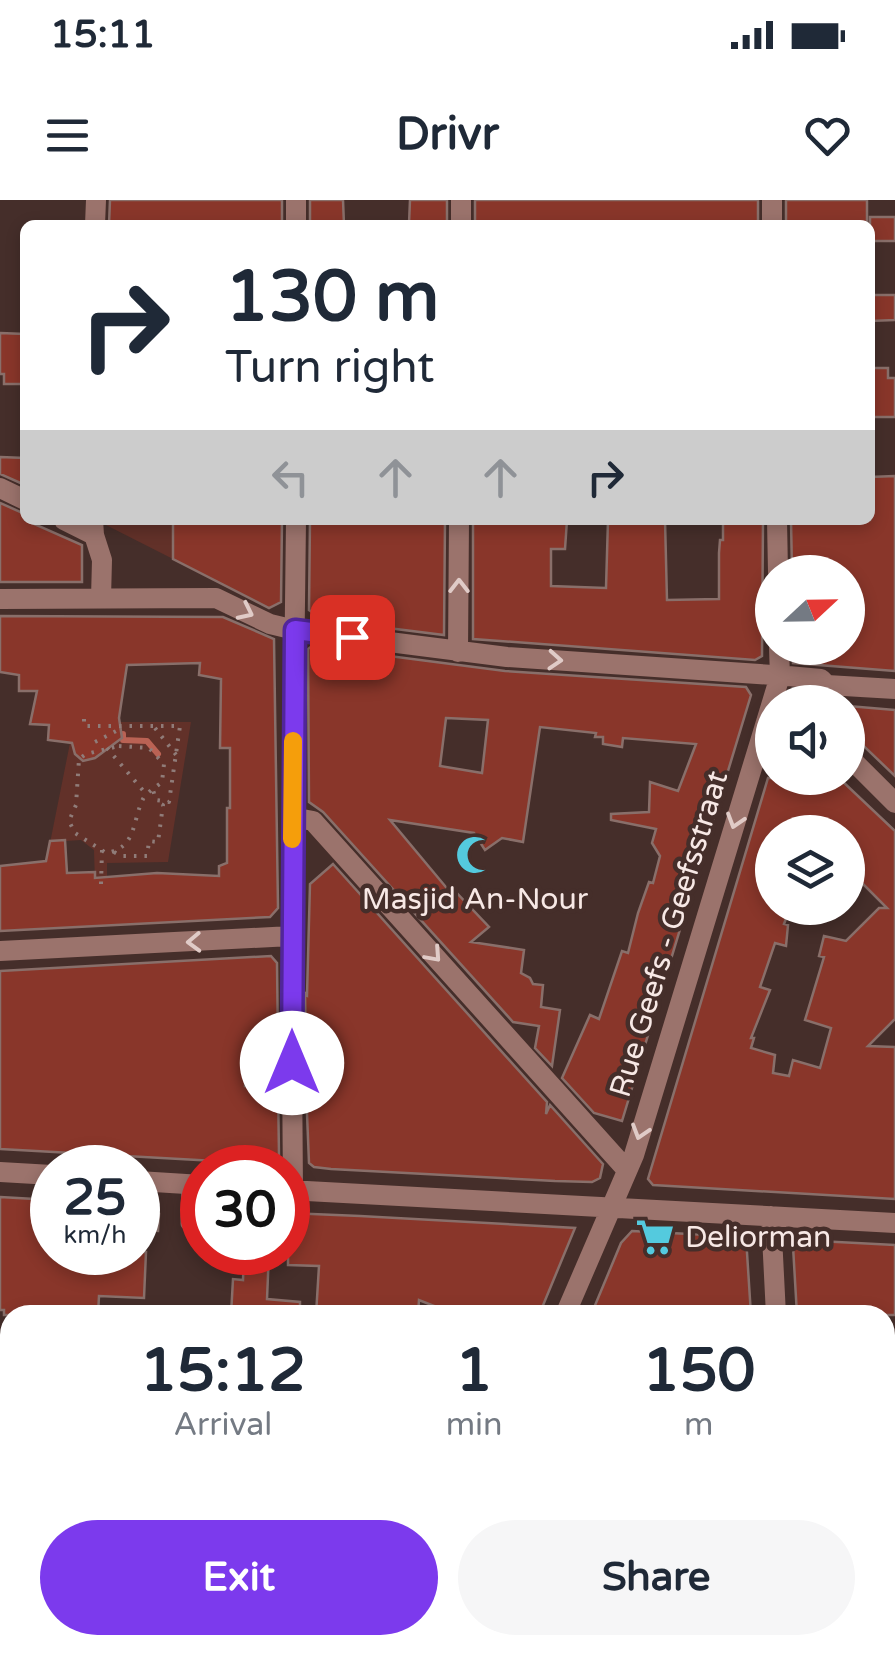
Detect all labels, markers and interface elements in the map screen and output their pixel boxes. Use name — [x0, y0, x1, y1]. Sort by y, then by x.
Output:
text: 15:11 — [50, 12, 155, 58]
icon: menu — [40, 108, 95, 163]
text: Drivr — [396, 108, 499, 162]
icon: heart — [800, 108, 855, 163]
text: 130 m — [225, 256, 439, 340]
icon: right — [60, 260, 190, 390]
text: Turn right — [225, 341, 434, 395]
icon: left — [263, 450, 318, 505]
icon: ahead — [368, 450, 423, 505]
icon: ahead — [473, 450, 528, 505]
icon: right — [578, 450, 633, 505]
north arrow — [755, 555, 865, 665]
map controls — [755, 555, 865, 925]
one-way arrow — [448, 577, 470, 592]
pin — [310, 595, 395, 680]
one-way arrow — [235, 600, 253, 620]
icon: arrive — [325, 610, 380, 665]
one-way arrow — [547, 649, 563, 670]
button: sound — [755, 685, 865, 795]
street label: Rue Geefs - Geefsstraat — [602, 766, 736, 1102]
one-way arrow — [726, 812, 747, 829]
button: layers — [755, 815, 865, 925]
mosque icon: Masjid An-Nour — [454, 834, 496, 876]
place label: Masjid An-Nour — [362, 881, 589, 918]
one-way arrow — [185, 931, 201, 952]
one-way arrow — [422, 943, 440, 962]
position arrow — [240, 1011, 344, 1115]
one-way arrow — [632, 1123, 652, 1140]
speed limit sign: 30 — [180, 1145, 310, 1275]
text: 25 — [64, 1168, 126, 1228]
supermarket icon: Deliorman — [634, 1216, 676, 1258]
place label: Deliorman — [685, 1219, 831, 1256]
text: km/h — [64, 1220, 126, 1250]
text: 15:12 — [140, 1335, 306, 1407]
text: 1 — [455, 1335, 493, 1407]
text: 150 — [642, 1335, 755, 1407]
text: Arrival — [173, 1406, 272, 1444]
text: min — [446, 1406, 503, 1444]
text: m — [684, 1406, 713, 1444]
button: Exit — [40, 1520, 438, 1635]
button: Share — [458, 1520, 855, 1635]

